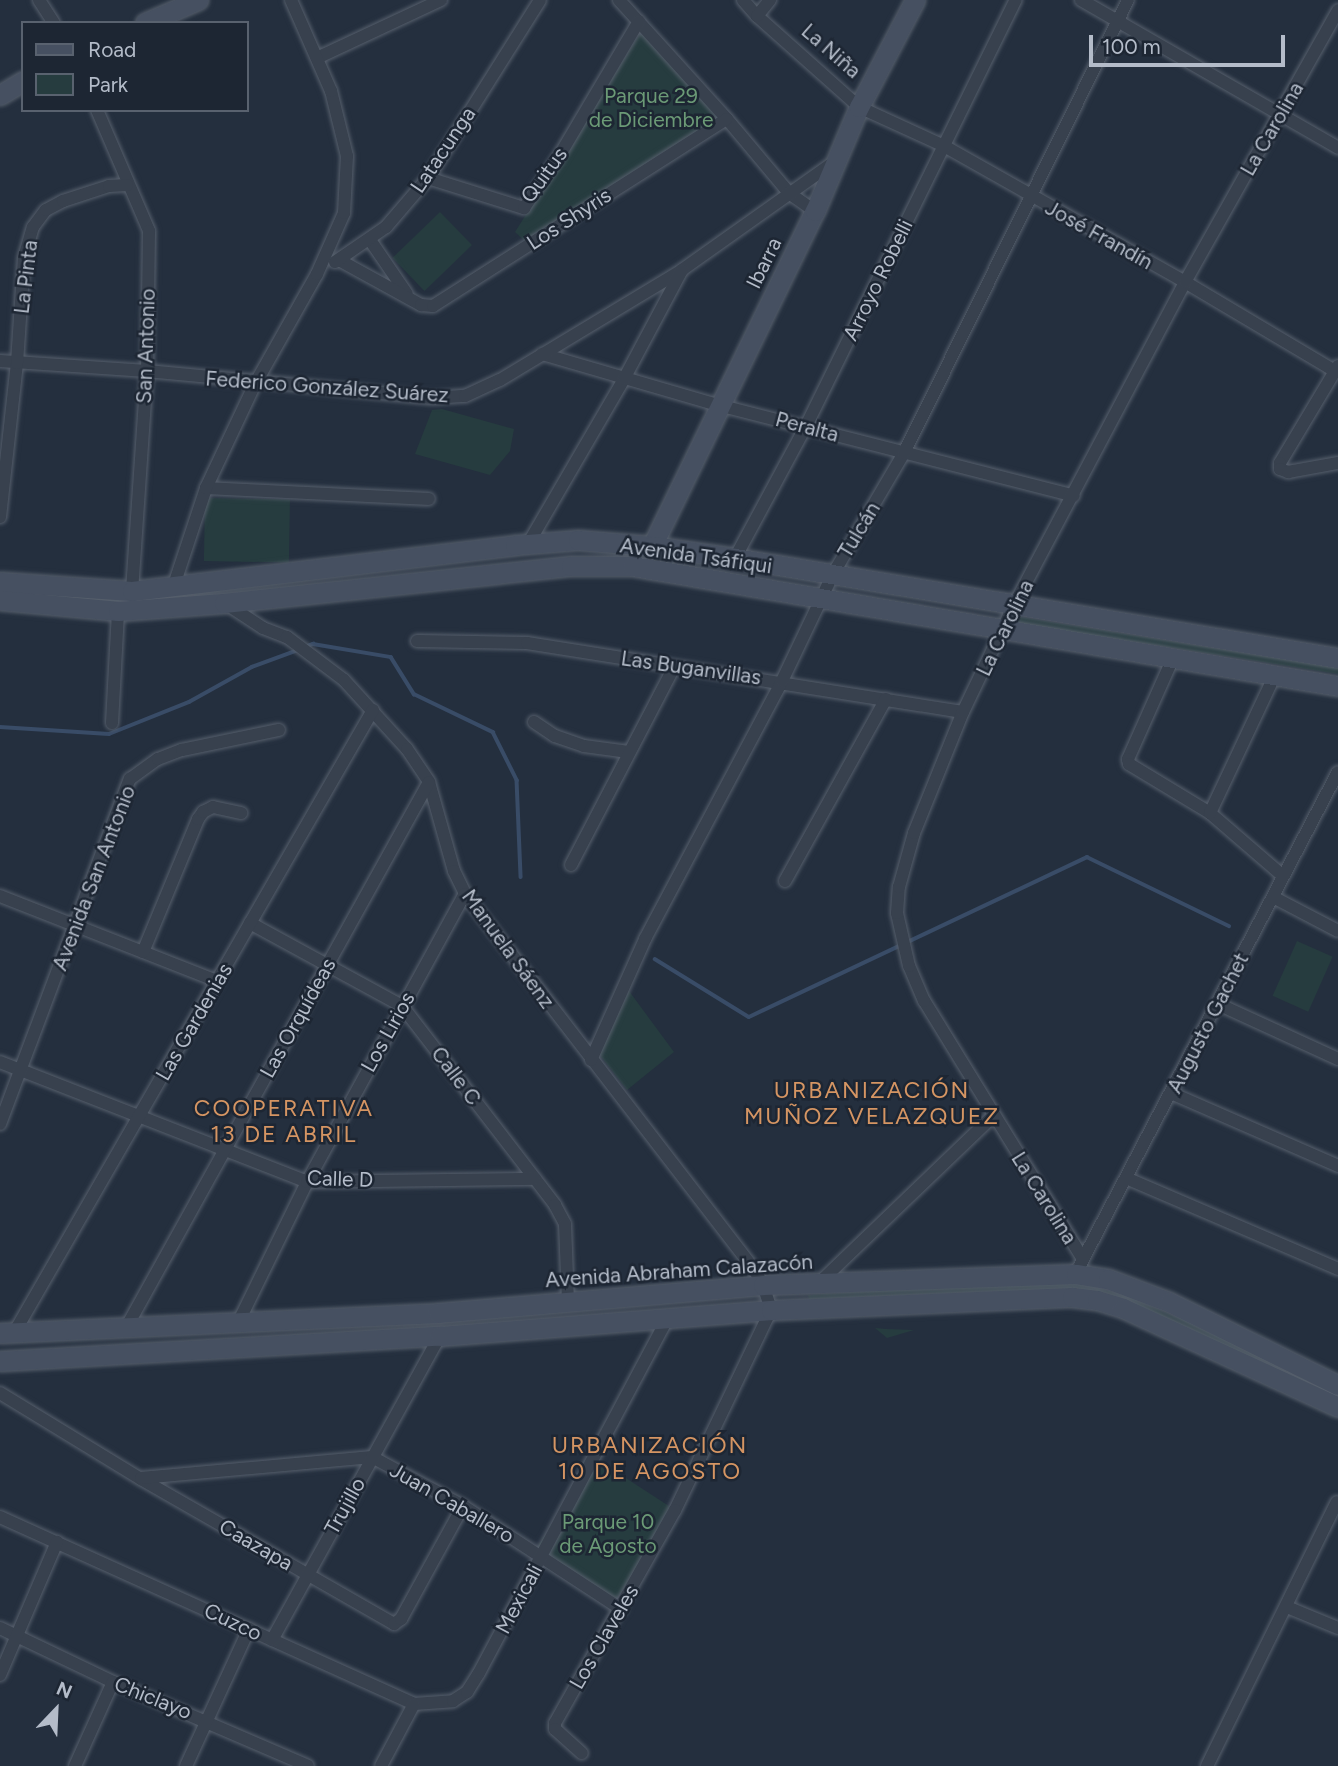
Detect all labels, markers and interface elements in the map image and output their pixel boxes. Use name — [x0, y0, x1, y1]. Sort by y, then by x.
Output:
street label: La Niña — [796, 18, 866, 84]
legend — [21, 21, 248, 112]
scale bar — [1093, 21, 1289, 65]
text: 100 m — [1102, 34, 1161, 59]
text: Road — [88, 37, 136, 62]
text: Park — [88, 72, 128, 97]
street label: La Carolina — [1235, 78, 1309, 180]
park label: Parque 29 de Diciembre — [589, 83, 713, 133]
street label: Latacunga — [405, 102, 481, 198]
street label: Quitus — [515, 142, 573, 208]
street label: Los Shyris — [522, 182, 616, 256]
street label: José Frandín — [1041, 195, 1157, 275]
street label: Arroyo Robelli — [838, 215, 918, 345]
street label: Ibarra — [741, 233, 787, 293]
street label: La Pinta — [9, 239, 43, 315]
street label: San Antonio — [131, 288, 161, 404]
street label: Federico González Suárez — [205, 366, 449, 408]
street label: Peralta — [773, 406, 841, 448]
street label: Tulcán — [833, 497, 885, 563]
street label: Avenida Tsáfiqui — [618, 533, 774, 579]
street label: La Carolina — [971, 576, 1039, 680]
street label: Las Buganvillas — [619, 646, 763, 690]
street label: Avenida San Antonio — [47, 782, 141, 974]
street label: Manuela Sáenz — [456, 885, 560, 1013]
street label: Augusto Gachet — [1162, 949, 1254, 1097]
street label: Las Orquídeas — [255, 954, 341, 1082]
street label: Las Gardenias — [150, 959, 238, 1085]
street label: Los Lirios — [356, 987, 420, 1077]
street label: Calle C — [426, 1042, 486, 1110]
district label: URBANIZACIÓN MUÑOZ VELAZQUEZ — [746, 1076, 998, 1130]
district label: COOPERATIVA 13 DE ABRIL — [195, 1094, 373, 1148]
street label: La Carolina — [1006, 1147, 1082, 1249]
street label: Calle D — [306, 1165, 374, 1193]
street label: Avenida Abraham Calazacón — [544, 1249, 814, 1293]
district label: URBANIZACIÓN 10 DE AGOSTO — [553, 1431, 747, 1485]
street label: Juan Caballero — [386, 1457, 518, 1549]
street label: Trujillo — [319, 1473, 371, 1539]
park label: Parque 10 de Agosto — [559, 1509, 657, 1559]
street label: Caazapa — [215, 1514, 297, 1576]
street label: Mexicali — [490, 1560, 548, 1638]
street label: Los Claveles — [564, 1580, 644, 1694]
street label: Cuzco — [200, 1598, 266, 1646]
street label: Chiclayo — [111, 1671, 195, 1725]
north arrow — [21, 1675, 91, 1745]
text: N — [53, 1677, 76, 1704]

